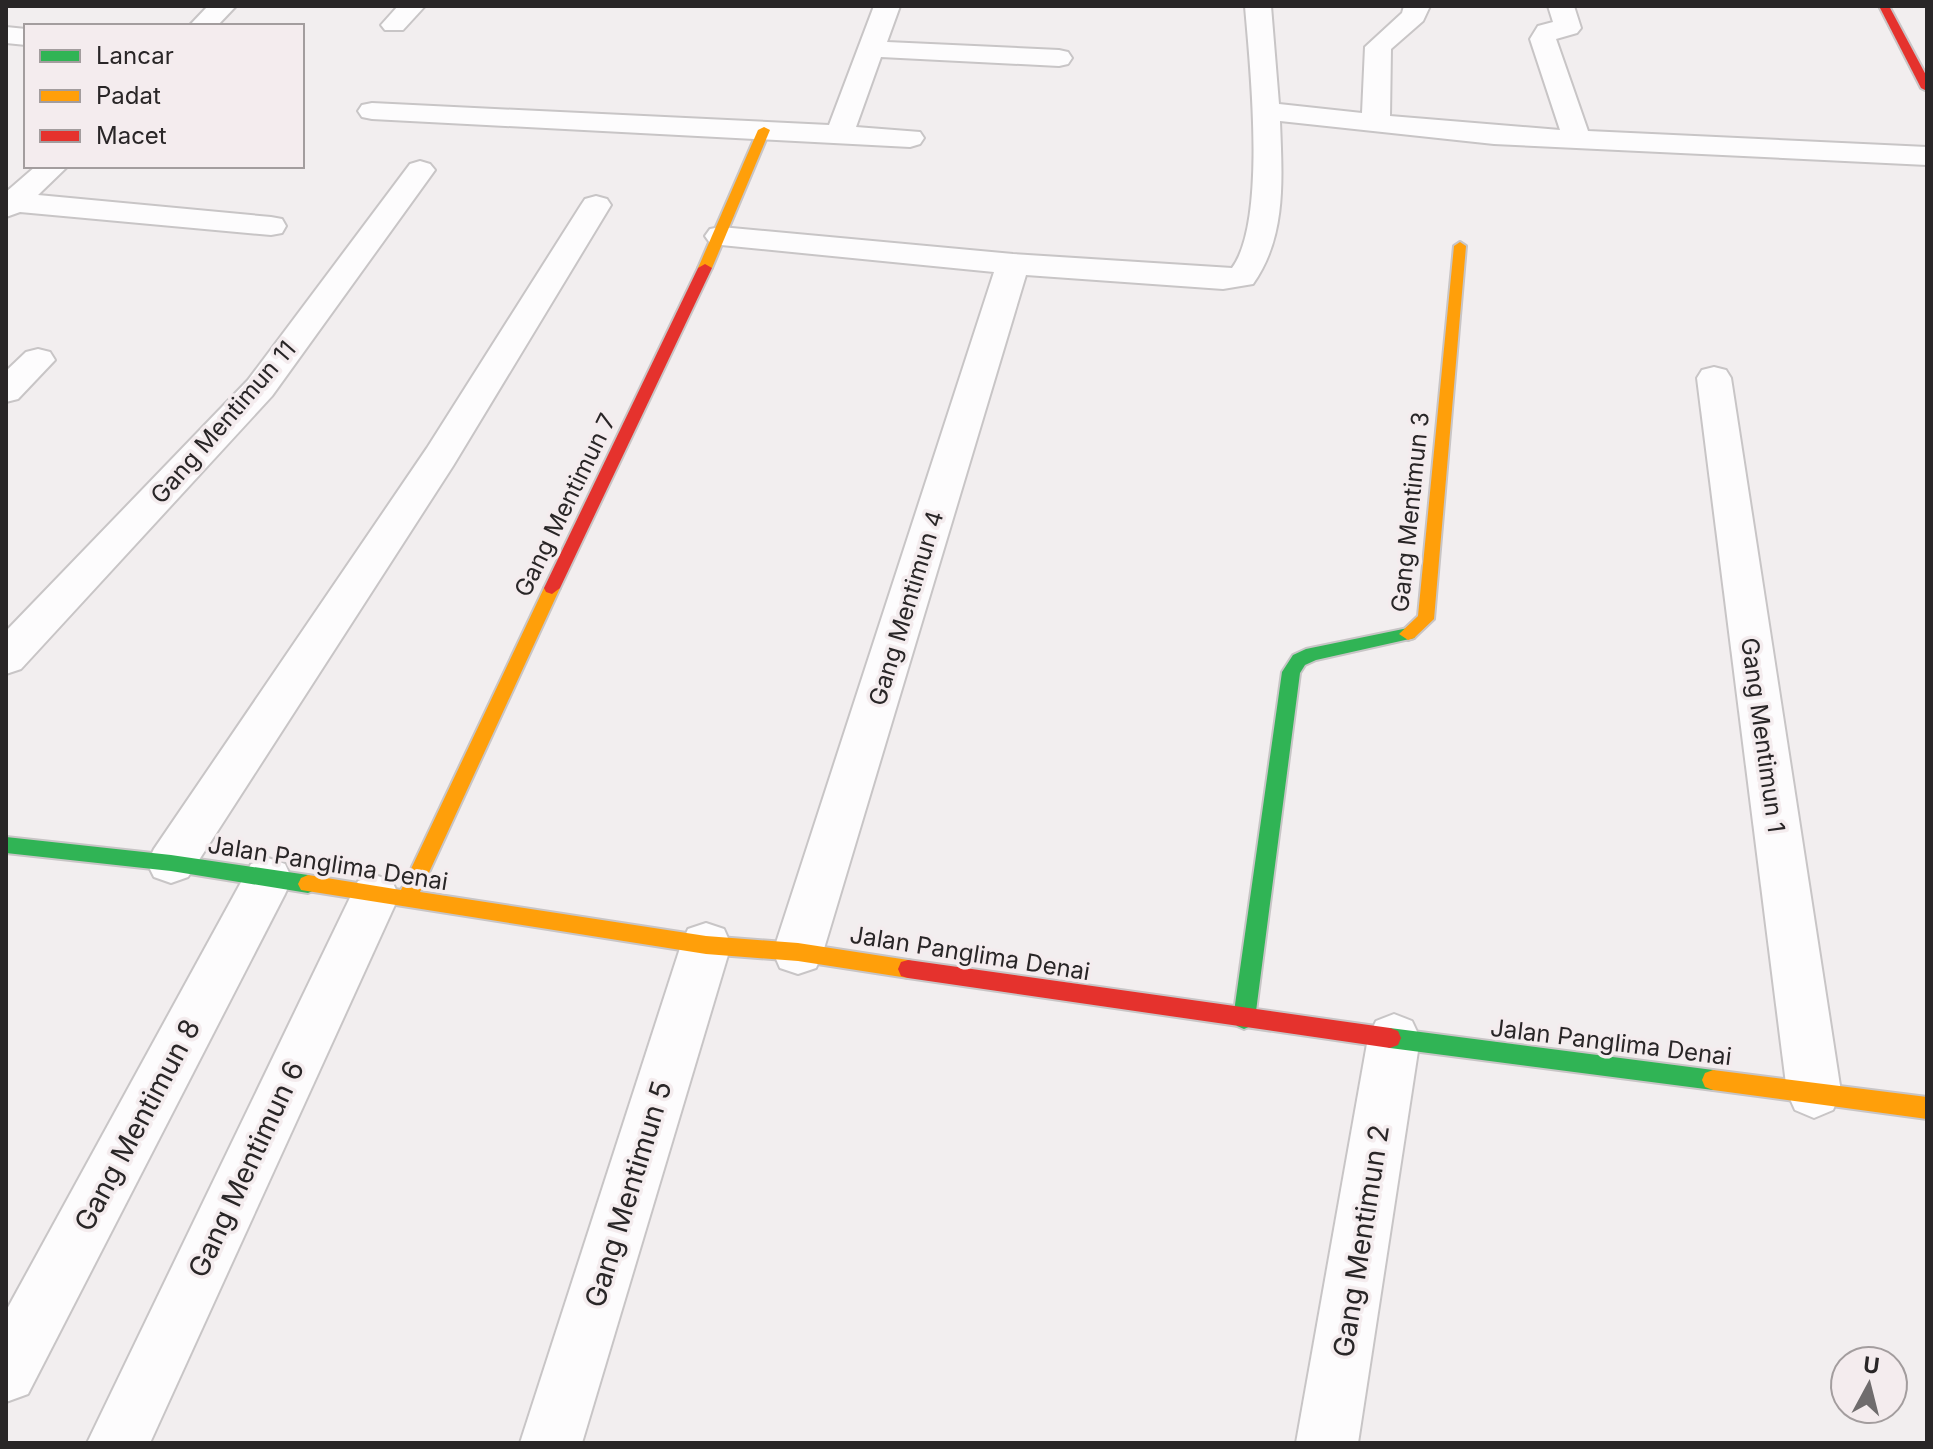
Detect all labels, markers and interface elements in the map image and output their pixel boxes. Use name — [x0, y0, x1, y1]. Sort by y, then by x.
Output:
legend — [24, 24, 304, 168]
text: Lancar — [96, 41, 174, 70]
text: Padat — [96, 81, 161, 110]
text: Macet — [96, 121, 167, 150]
street label: Gang Mentimun 11 — [144, 335, 302, 509]
street label: Gang Mentimun 7 — [508, 409, 622, 601]
street label: Gang Mentimun 3 — [1385, 410, 1435, 614]
street label: Gang Mentimun 4 — [863, 507, 949, 709]
street label: Gang Mentimun 1 — [1735, 636, 1791, 834]
street label: Jalan Panglima Denai — [206, 830, 450, 896]
street label: Jalan Panglima Denai — [848, 920, 1092, 986]
street label: Gang Mentimun 8 — [67, 1013, 207, 1237]
street label: Jalan Panglima Denai — [1489, 1013, 1733, 1071]
street label: Gang Mentimun 6 — [181, 1055, 311, 1283]
street label: Gang Mentimun 5 — [577, 1077, 679, 1311]
street label: Gang Mentimun 2 — [1326, 1122, 1396, 1360]
north arrow — [1829, 1345, 1909, 1425]
text: U — [1862, 1351, 1881, 1379]

